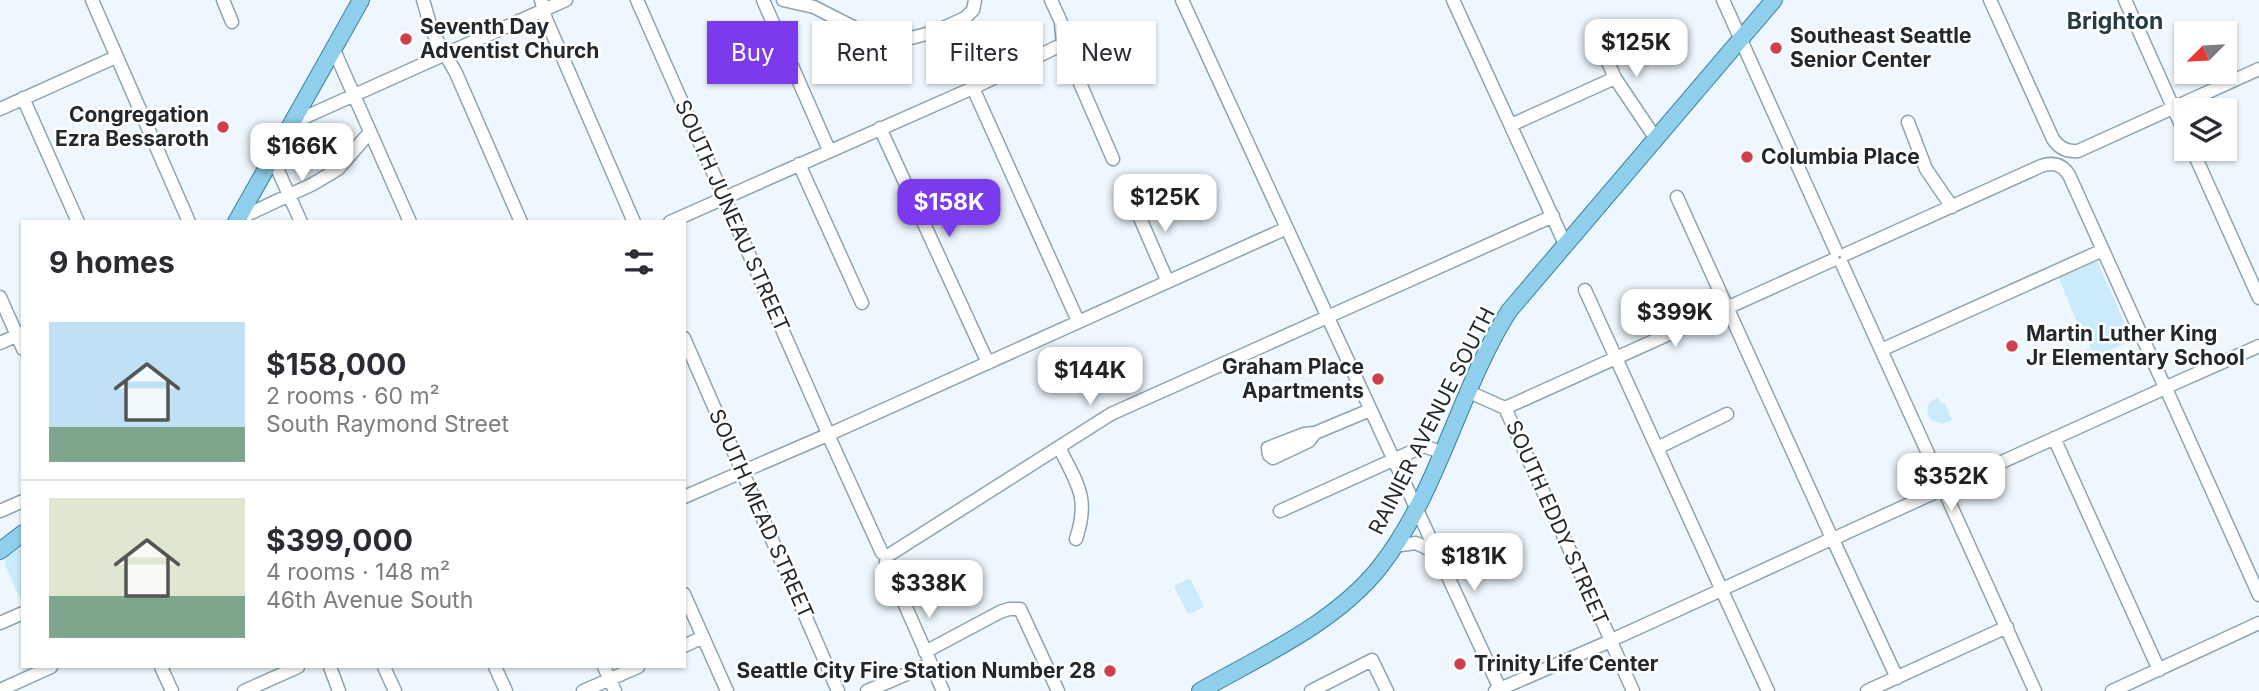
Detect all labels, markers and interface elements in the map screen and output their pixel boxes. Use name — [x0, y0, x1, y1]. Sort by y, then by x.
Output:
district label: Brighton — [2067, 7, 2163, 35]
place label: Seventh Day Adventist Church — [420, 14, 599, 63]
pin: $125K — [1587, 20, 1685, 79]
chip: Buy — [707, 21, 798, 84]
chip: Rent — [812, 21, 912, 84]
chip: Filters — [926, 21, 1043, 84]
chip: New — [1057, 21, 1156, 84]
north arrow — [2174, 21, 2236, 84]
map controls — [2174, 21, 2237, 161]
place label: Southeast Seattle Senior Center — [1790, 23, 1971, 72]
text: $125K — [1601, 28, 1671, 56]
marker: Seventh Day Adventist Church — [398, 31, 414, 47]
marker: Southeast Seattle Senior Center — [1768, 40, 1784, 56]
street label: SOUTH JUNEAU STREET — [670, 96, 795, 336]
button: layers — [2174, 98, 2237, 161]
place label: Congregation Ezra Bessaroth — [55, 102, 209, 151]
marker: Congregation Ezra Bessaroth — [215, 119, 231, 135]
pin: $166K — [253, 124, 351, 183]
text: $166K — [266, 132, 338, 160]
place label: Columbia Place — [1761, 144, 1920, 169]
marker: Columbia Place — [1739, 149, 1755, 165]
pin: $125K — [1116, 174, 1214, 234]
pin: $158K — [900, 180, 998, 239]
text: $125K — [1130, 183, 1200, 211]
text: $158K — [913, 188, 985, 216]
icon: filters — [620, 243, 658, 281]
text: 9 homes — [49, 244, 175, 280]
pin: $399K — [1626, 290, 1724, 349]
text: $399K — [1637, 298, 1713, 326]
street label: RAINIER AVENUE SOUTH — [1363, 303, 1500, 539]
place label: Martin Luther King Jr Elementary School — [2026, 321, 2245, 370]
marker: Martin Luther King Jr Elementary School — [2004, 338, 2020, 354]
text: $158,000 — [266, 346, 406, 382]
pin: $144K — [1041, 348, 1139, 407]
icon: home — [105, 350, 189, 434]
place label: Graham Place Apartments — [1222, 354, 1364, 403]
text: $144K — [1054, 356, 1126, 384]
marker: Graham Place Apartments — [1370, 371, 1386, 387]
text: 2 rooms · 60 m² — [266, 382, 440, 410]
street label: SOUTH MEAD STREET — [704, 405, 819, 622]
text: South Raymond Street — [266, 410, 509, 438]
street label: SOUTH EDDY STREET — [1501, 416, 1614, 629]
pin: $352K — [1902, 454, 2000, 513]
text: $352K — [1913, 462, 1989, 490]
text: $399,000 — [266, 522, 413, 558]
icon: home — [105, 526, 189, 610]
pin: $181K — [1425, 534, 1523, 593]
text: $181K — [1441, 542, 1507, 570]
text: 4 rooms · 148 m² — [266, 558, 450, 586]
pin: $338K — [880, 560, 978, 620]
text: $338K — [891, 569, 967, 597]
text: 46th Avenue South — [266, 586, 473, 614]
place label: Trinity Life Center — [1474, 651, 1659, 676]
marker: Trinity Life Center — [1452, 656, 1468, 672]
place label: Seattle City Fire Station Number 28 — [736, 658, 1096, 683]
marker: Seattle City Fire Station Number 28 — [1102, 663, 1118, 679]

